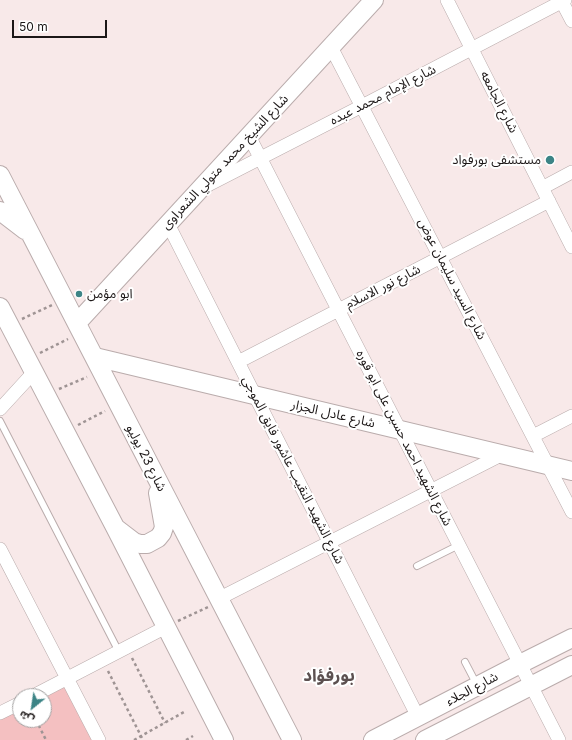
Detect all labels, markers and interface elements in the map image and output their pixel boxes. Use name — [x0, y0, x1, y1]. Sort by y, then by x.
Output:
scale bar — [14, 12, 109, 38]
text: 50 m — [19, 19, 48, 34]
street label: شارع الإمام محمد عبده — [328, 62, 438, 128]
street label: شارع الجامعه — [477, 68, 521, 136]
street label: شارع الشيخ محمد متولي الشعراوى — [158, 91, 292, 233]
place label: مستشفى بورفواد — [452, 152, 541, 168]
marker: مستشفى بورفواد — [544, 154, 556, 166]
street label: شارع السيد سليمان عوض — [415, 216, 489, 342]
street label: شارع نور الاسلام — [343, 261, 423, 313]
place label: ابو مؤمن — [87, 286, 133, 302]
marker: ابو مؤمن — [74, 289, 84, 299]
street label: شارع الشهيد احمد حسين على ابو قوره — [353, 347, 455, 529]
street label: شارع الشهيد النقيب عاشور فايق الموجي — [239, 373, 347, 567]
street label: شارع عادل الجزار — [290, 397, 376, 431]
street label: شارع 23 يوليو — [122, 422, 170, 494]
district label: بورفؤاد — [303, 666, 355, 686]
street label: شارع الجلاء — [443, 669, 501, 709]
north arrow — [12, 688, 52, 728]
text: ش — [16, 708, 37, 727]

